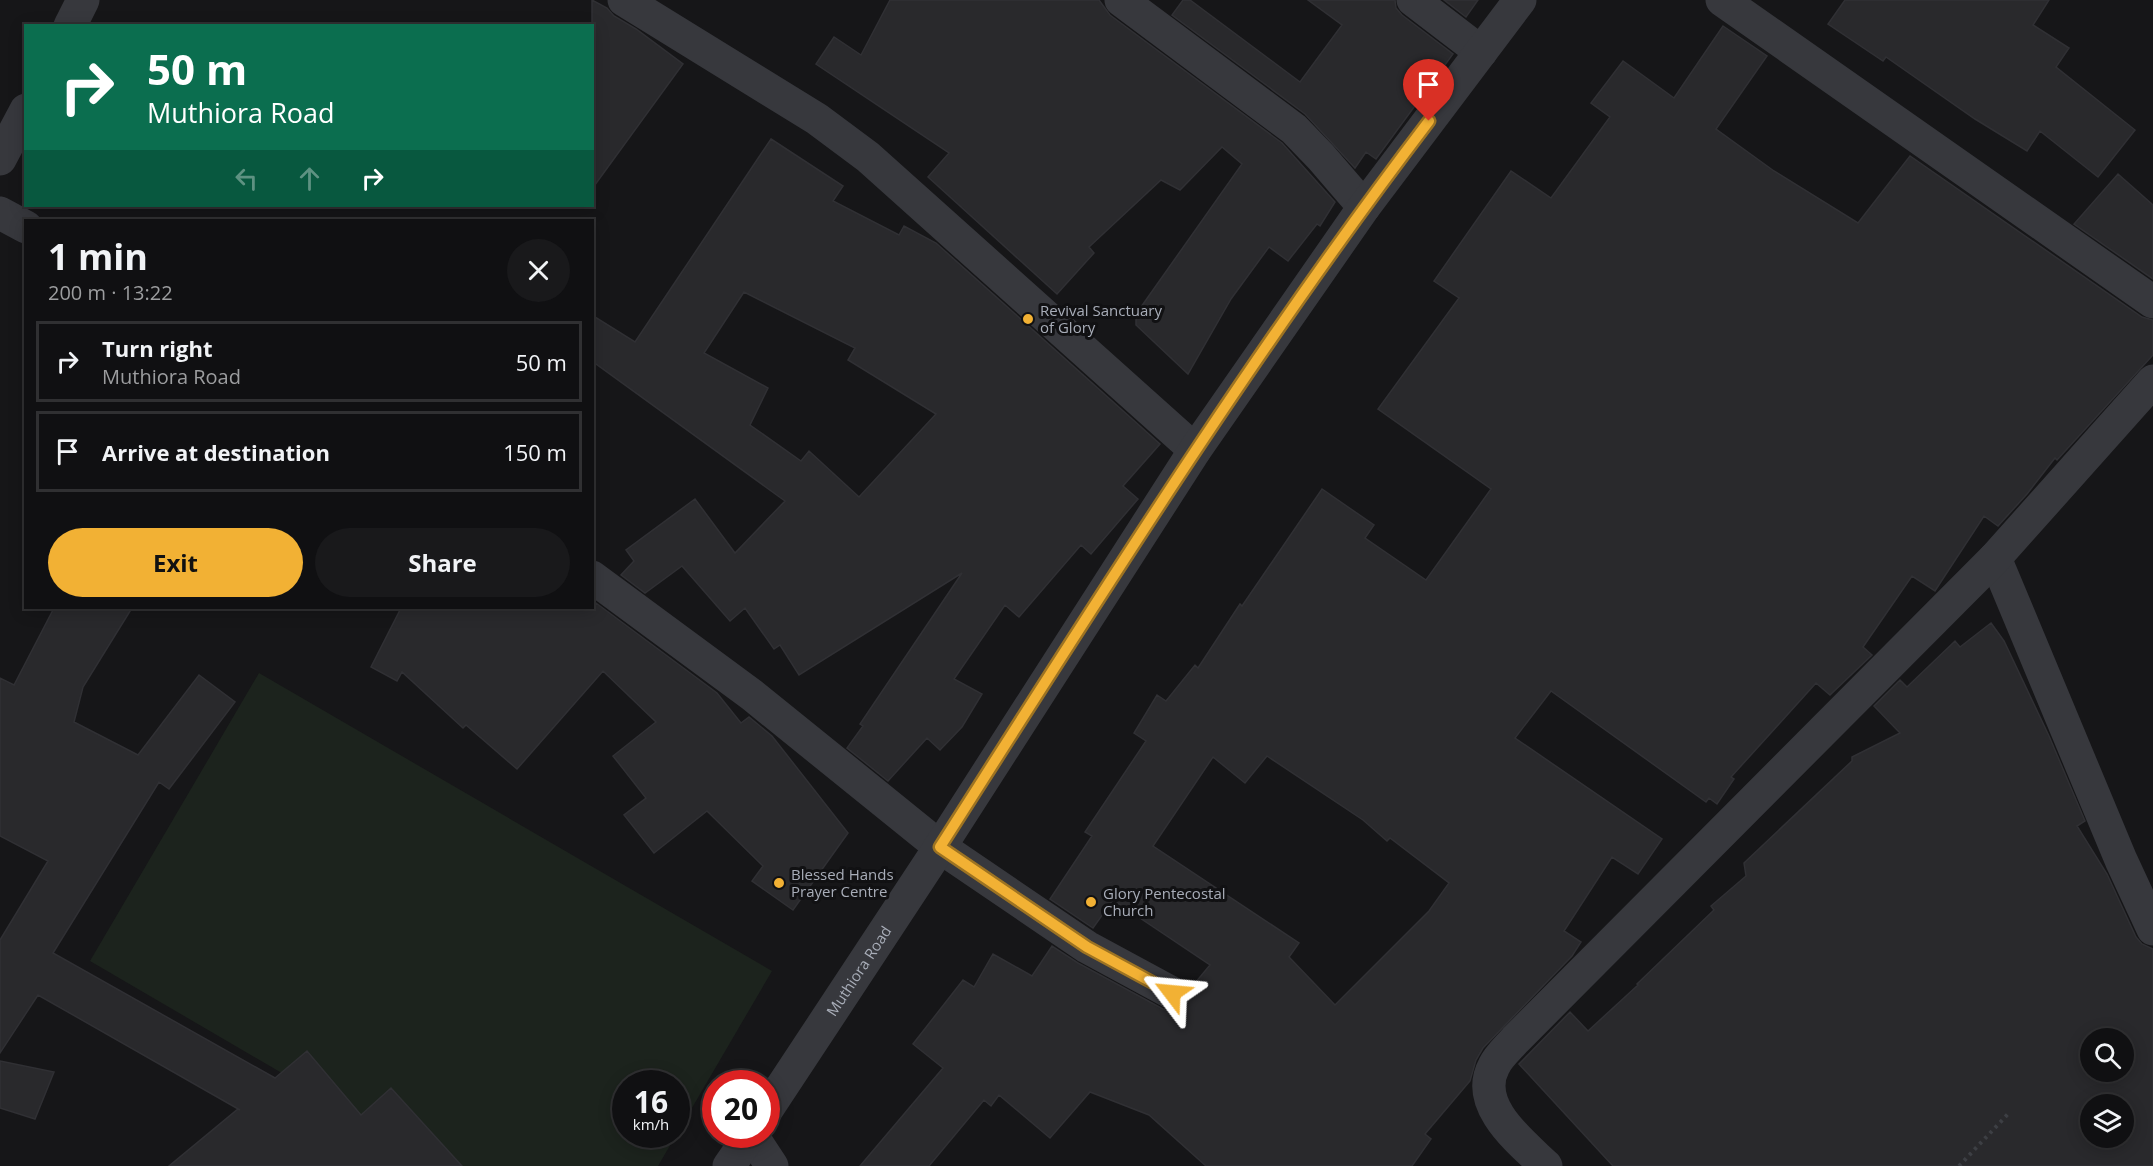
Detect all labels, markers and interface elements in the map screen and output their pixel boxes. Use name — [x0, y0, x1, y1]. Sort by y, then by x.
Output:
text: 50 m — [147, 40, 247, 97]
icon: right — [48, 48, 126, 126]
pin — [1403, 59, 1454, 121]
icon: arrive — [1412, 68, 1445, 101]
text: Muthiora Road — [147, 94, 335, 131]
icon: left — [230, 162, 263, 195]
icon: ahead — [293, 162, 326, 195]
icon: right — [356, 162, 389, 195]
text: 1 min — [48, 232, 148, 281]
button: close — [507, 239, 570, 302]
text: 200 m · 13:22 — [48, 279, 173, 306]
place label: Revival Sanctuary of Glory — [1040, 300, 1162, 337]
marker: Revival Sanctuary of Glory — [1021, 312, 1035, 326]
text: Turn right — [102, 333, 213, 363]
icon: right — [51, 345, 84, 378]
text: 50 m — [516, 347, 567, 377]
text: Muthiora Road — [102, 363, 241, 390]
icon: arrive — [51, 435, 84, 468]
text: Arrive at destination — [102, 437, 330, 467]
text: 150 m — [503, 437, 567, 467]
button: Exit — [48, 528, 303, 597]
button: Share — [315, 528, 570, 597]
place label: Blessed Hands Prayer Centre — [791, 864, 894, 901]
marker: Blessed Hands Prayer Centre — [772, 876, 786, 890]
place label: Glory Pentecostal Church — [1103, 883, 1226, 920]
marker: Glory Pentecostal Church — [1084, 895, 1098, 909]
street label: Muthiora Road — [821, 922, 896, 1020]
position arrow — [1140, 961, 1204, 1025]
map controls — [2080, 1028, 2134, 1148]
button: search — [2080, 1028, 2134, 1082]
speed limit sign: 20 — [702, 1070, 780, 1148]
text: 16 — [634, 1081, 668, 1122]
button: layers — [2080, 1094, 2134, 1148]
text: km/h — [633, 1114, 669, 1134]

